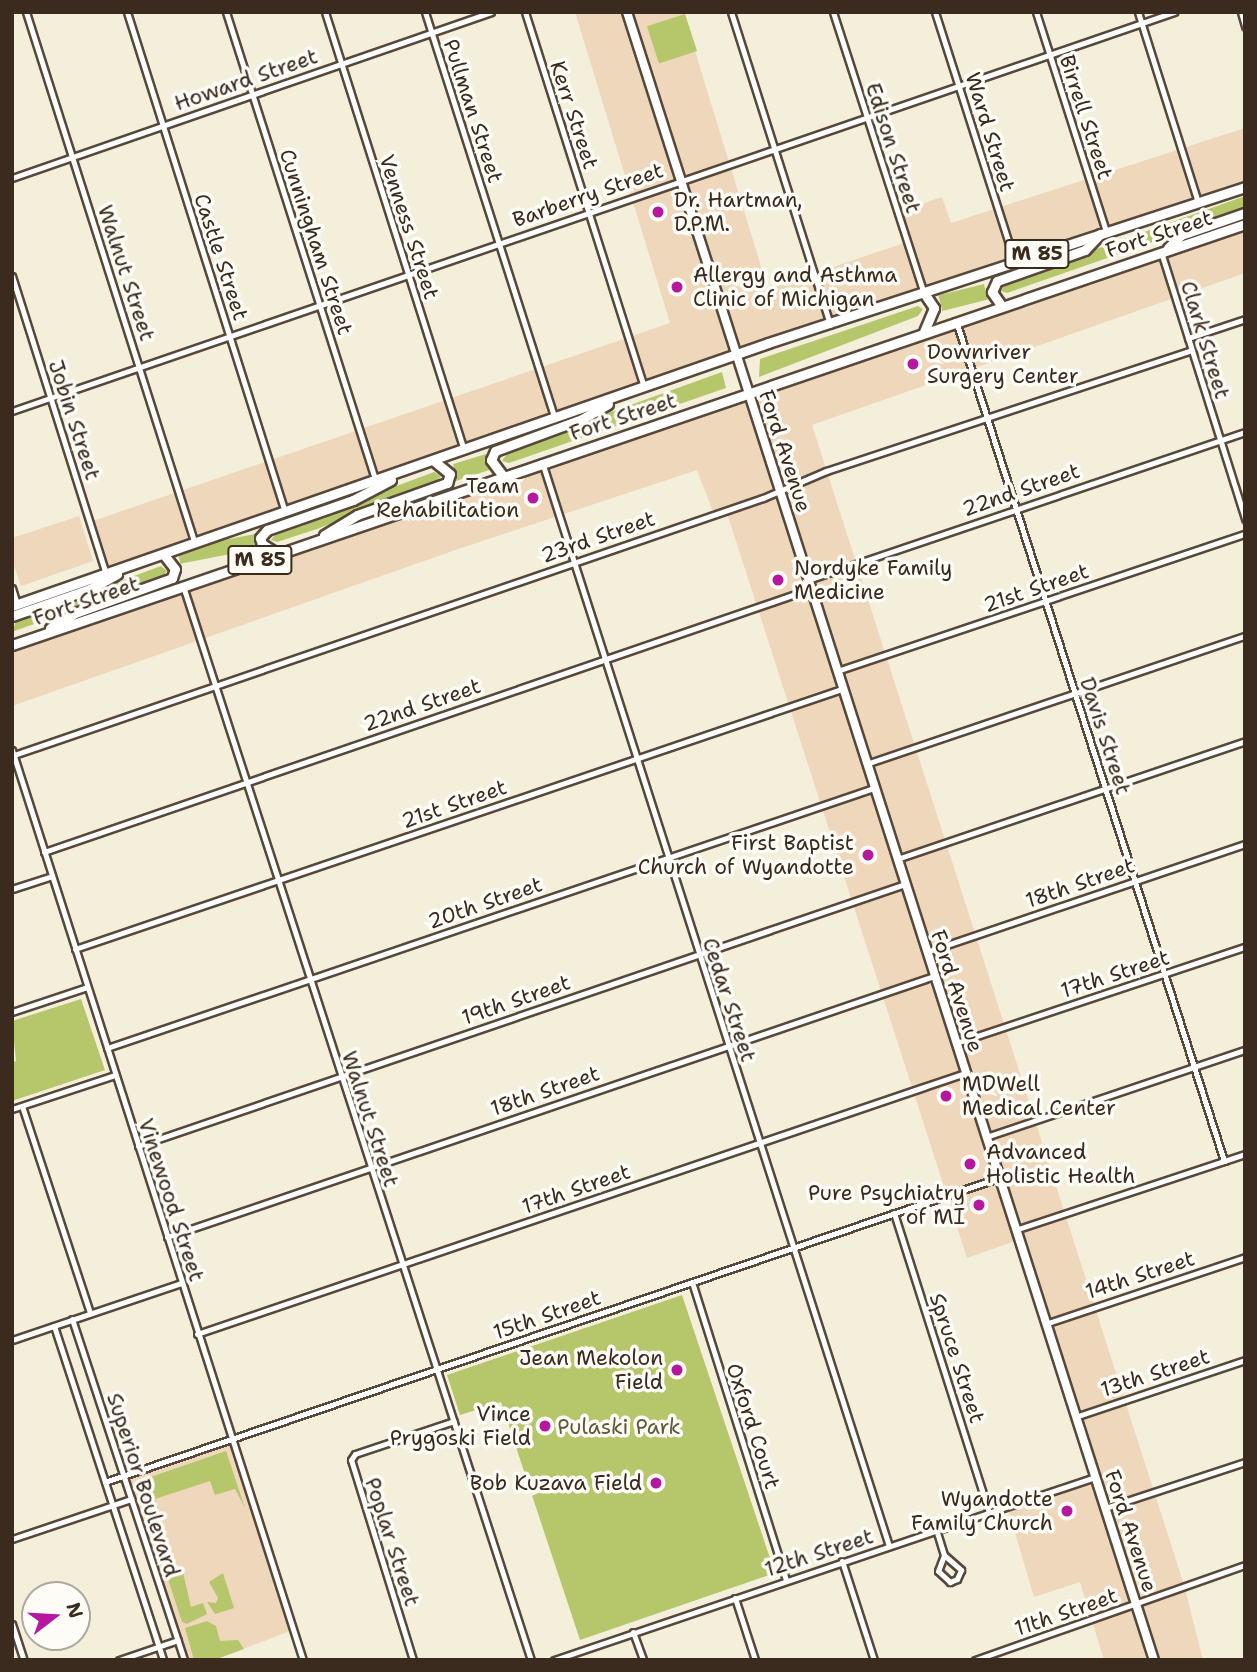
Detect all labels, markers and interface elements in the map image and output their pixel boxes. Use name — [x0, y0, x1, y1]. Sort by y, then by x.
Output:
street label: Pullman Street — [438, 36, 508, 186]
street label: Howard Street — [171, 44, 321, 116]
street label: Birrell Street — [1054, 52, 1118, 182]
street label: Kerr Street — [545, 58, 603, 172]
street label: Ward Street — [960, 69, 1020, 195]
street label: Edison Street — [860, 80, 926, 216]
street label: Cunningham Street — [274, 146, 358, 338]
street label: Venness Street — [374, 151, 444, 303]
street label: Barberry Street — [509, 157, 667, 233]
place label: Dr. Hartman, D.P.M. — [674, 187, 802, 237]
street label: Castle Street — [189, 191, 253, 323]
street label: Walnut Street — [92, 202, 160, 344]
marker: Dr. Hartman, D.P.M. — [648, 202, 668, 222]
street label: Fort Street — [1102, 205, 1216, 263]
road number: M 85 — [1004, 238, 1070, 270]
place label: Allergy and Asthma Clinic of Michigan — [693, 262, 897, 312]
marker: Allergy and Asthma Clinic of Michigan — [667, 277, 687, 297]
street label: Clark Street — [1175, 278, 1235, 402]
place label: Downriver Surgery Center — [927, 339, 1079, 389]
marker: Downriver Surgery Center — [905, 356, 921, 372]
street label: Jobin Street — [43, 357, 105, 483]
street label: Ford Avenue — [753, 387, 817, 515]
street label: Fort Street — [566, 388, 680, 446]
street label: 22nd Street — [959, 458, 1083, 522]
place label: Team Rehabilitation — [376, 473, 519, 523]
marker: Team Rehabilitation — [525, 490, 541, 506]
street label: 23rd Street — [538, 506, 658, 568]
road number: M 85 — [227, 544, 293, 576]
place label: Nordyke Family Medicine — [794, 555, 952, 605]
street label: 21st Street — [980, 558, 1092, 618]
marker: Nordyke Family Medicine — [768, 570, 788, 590]
street label: Fort Street — [30, 571, 142, 631]
street label: 22nd Street — [360, 673, 484, 737]
street label: Davis Street — [1074, 674, 1136, 798]
street label: 21st Street — [398, 774, 510, 834]
place label: First Baptist Church of Wyandotte — [638, 830, 854, 880]
marker: First Baptist Church of Wyandotte — [860, 847, 876, 863]
street label: 18th Street — [1022, 853, 1138, 913]
street label: 20th Street — [424, 872, 546, 934]
street label: Ford Avenue — [925, 927, 989, 1055]
street label: Cedar Street — [697, 935, 761, 1065]
street label: 17th Street — [1057, 945, 1173, 1003]
street label: 19th Street — [458, 970, 574, 1030]
street label: Walnut Street — [336, 1048, 404, 1190]
street label: 18th Street — [487, 1061, 603, 1121]
place label: MDWell Medical Center — [962, 1071, 1116, 1121]
marker: MDWell Medical Center — [936, 1086, 956, 1106]
street label: Vinewood Street — [133, 1115, 209, 1285]
place label: Advanced Holistic Health — [986, 1139, 1135, 1189]
marker: Advanced Holistic Health — [960, 1154, 980, 1174]
street label: 17th Street — [519, 1159, 633, 1219]
place label: Pure Psychiatry of MI — [808, 1180, 965, 1230]
marker: Pure Psychiatry of MI — [971, 1197, 987, 1213]
street label: 14th Street — [1082, 1246, 1198, 1304]
street label: 15th Street — [490, 1285, 604, 1345]
street label: Spruce Street — [924, 1290, 990, 1426]
street label: 13th Street — [1097, 1344, 1213, 1402]
place label: Jean Mekolon Field — [519, 1345, 663, 1395]
street label: Oxford Court — [721, 1360, 785, 1492]
marker: Jean Mekolon Field — [669, 1362, 685, 1378]
street label: Superior Boulevard — [101, 1390, 185, 1580]
place label: Vince Prygoski Field — [390, 1401, 531, 1451]
park label: Pulaski Park — [557, 1414, 681, 1440]
marker: Vince Prygoski Field — [537, 1418, 553, 1434]
street label: Ford Avenue — [1099, 1467, 1163, 1595]
place label: Bob Kuzava Field — [470, 1470, 642, 1496]
street label: Poplar Street — [359, 1474, 425, 1610]
marker: Bob Kuzava Field — [648, 1475, 664, 1491]
place label: Wyandotte Family Church — [911, 1486, 1053, 1536]
marker: Wyandotte Family Church — [1059, 1503, 1075, 1519]
street label: 12th Street — [762, 1524, 876, 1582]
north arrow — [21, 1581, 91, 1651]
street label: 11th Street — [1011, 1583, 1121, 1641]
text: N — [60, 1599, 89, 1621]

